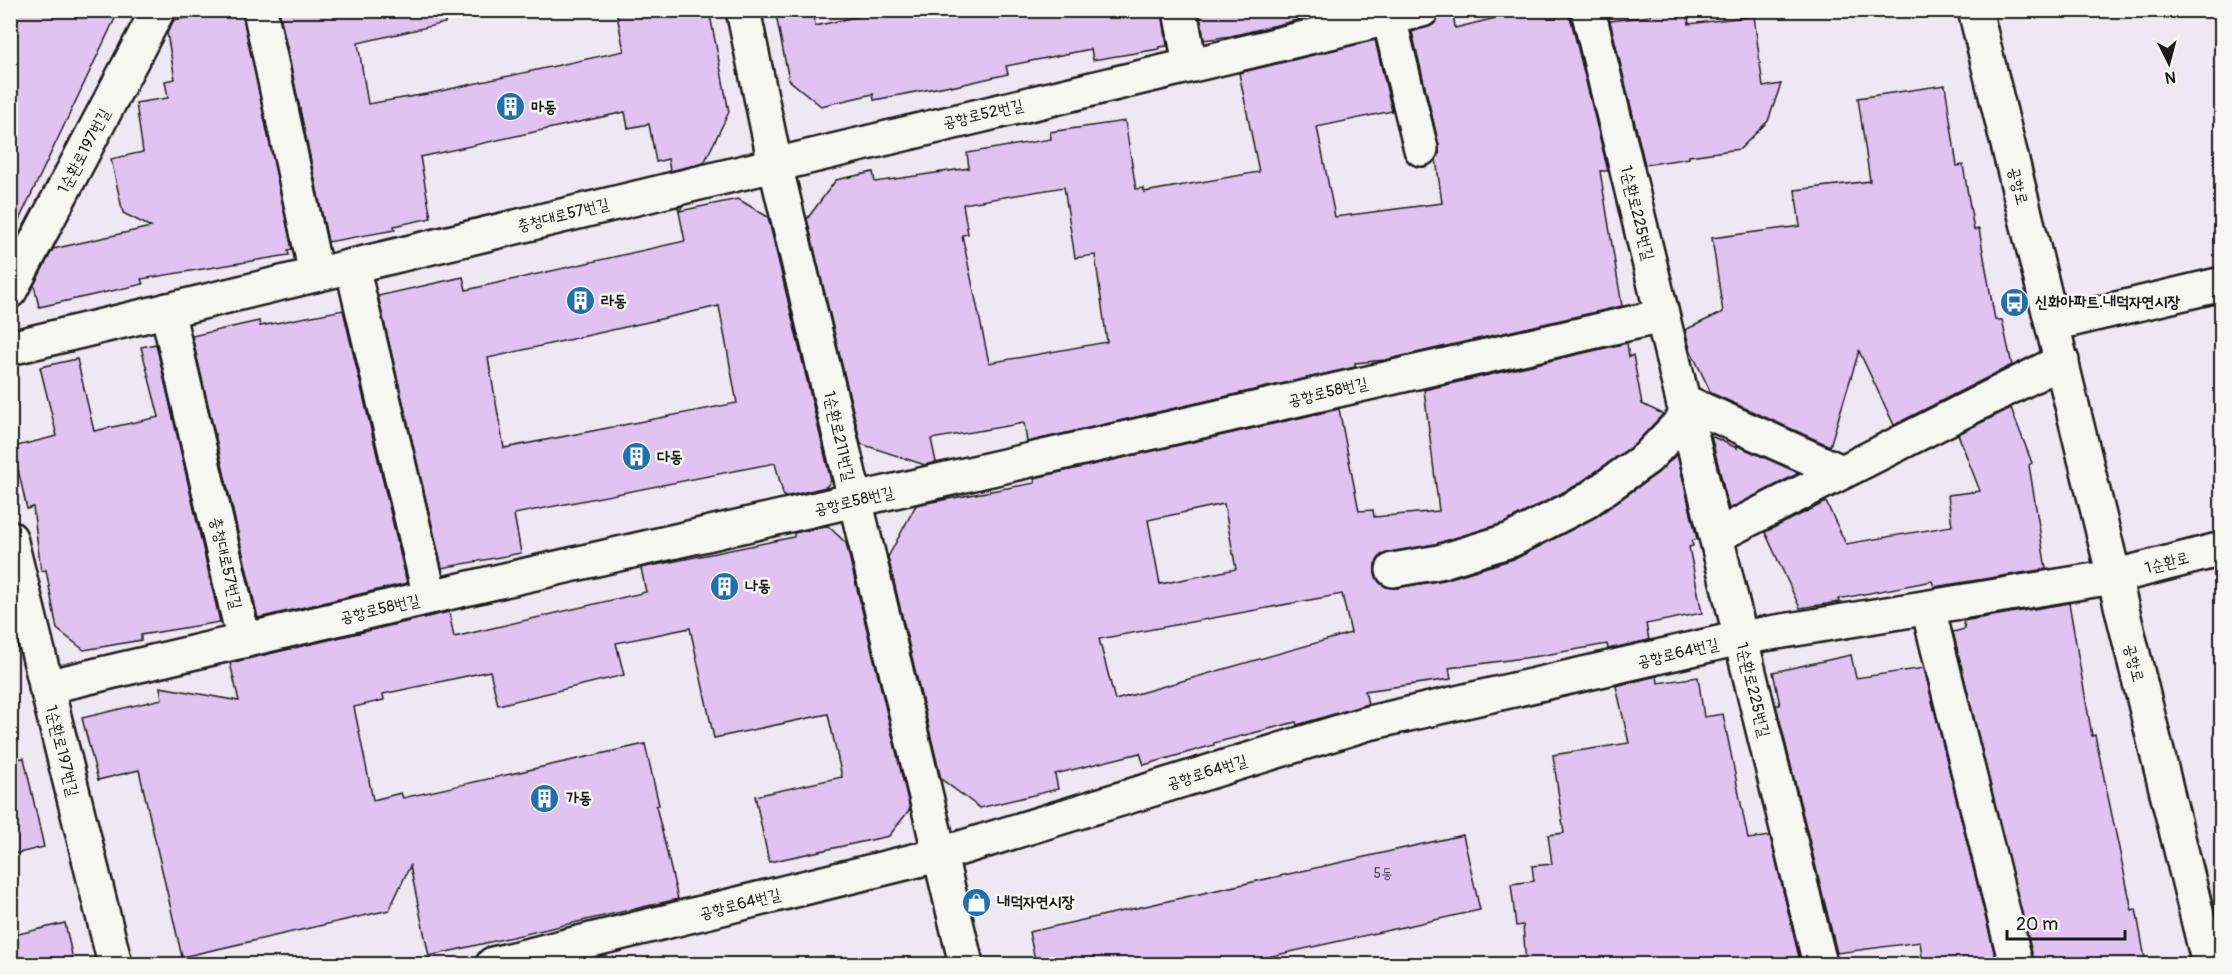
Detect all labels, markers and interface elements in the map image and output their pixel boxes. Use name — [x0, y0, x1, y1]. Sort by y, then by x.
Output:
north arrow — [2139, 33, 2199, 93]
text: N — [2164, 66, 2177, 87]
building icon: 마동 — [494, 91, 526, 123]
street label: 공항로52번길 — [941, 95, 1025, 133]
place label: 마동 — [531, 97, 557, 117]
street label: 1순환로197번길 — [53, 105, 115, 197]
street label: 1순환로225번길 — [1616, 163, 1658, 263]
street label: 공항로 — [2004, 165, 2032, 207]
street label: 충청대로57번길 — [515, 194, 611, 236]
building icon: 라동 — [564, 285, 596, 317]
bus stop icon: 신화아파트.내덕자연시장 — [1998, 286, 2030, 318]
place label: 라동 — [601, 291, 627, 311]
place label: 신화아파트.내덕자연시장 — [2035, 292, 2180, 312]
street label: 공항로58번길 — [1286, 373, 1370, 411]
street label: 1순환로211번길 — [819, 389, 859, 483]
building icon: 다동 — [620, 441, 652, 473]
place label: 다동 — [657, 447, 683, 467]
street label: 공항로58번길 — [812, 482, 896, 520]
street label: 충청대로57번길 — [206, 515, 246, 611]
street label: 1순환로 — [2143, 548, 2191, 578]
building icon: 나동 — [708, 570, 740, 602]
place label: 나동 — [745, 576, 771, 596]
street label: 공항로58번길 — [338, 590, 422, 628]
street label: 공항로64번길 — [1635, 634, 1721, 672]
street label: 1순환로225번길 — [1732, 640, 1774, 740]
street label: 공항로 — [2120, 642, 2148, 684]
street label: 1순환로197번길 — [41, 703, 83, 799]
street label: 공항로64번길 — [1164, 750, 1250, 794]
building icon: 가동 — [529, 782, 561, 814]
place label: 가동 — [566, 788, 592, 808]
house number: 5동 — [1374, 865, 1392, 882]
street label: 공항로64번길 — [697, 884, 783, 924]
shop icon: 내덕자연시장 — [960, 886, 992, 918]
place label: 내덕자연시장 — [997, 892, 1074, 912]
scale bar — [2007, 903, 2126, 941]
text: 20 m — [2016, 913, 2058, 936]

